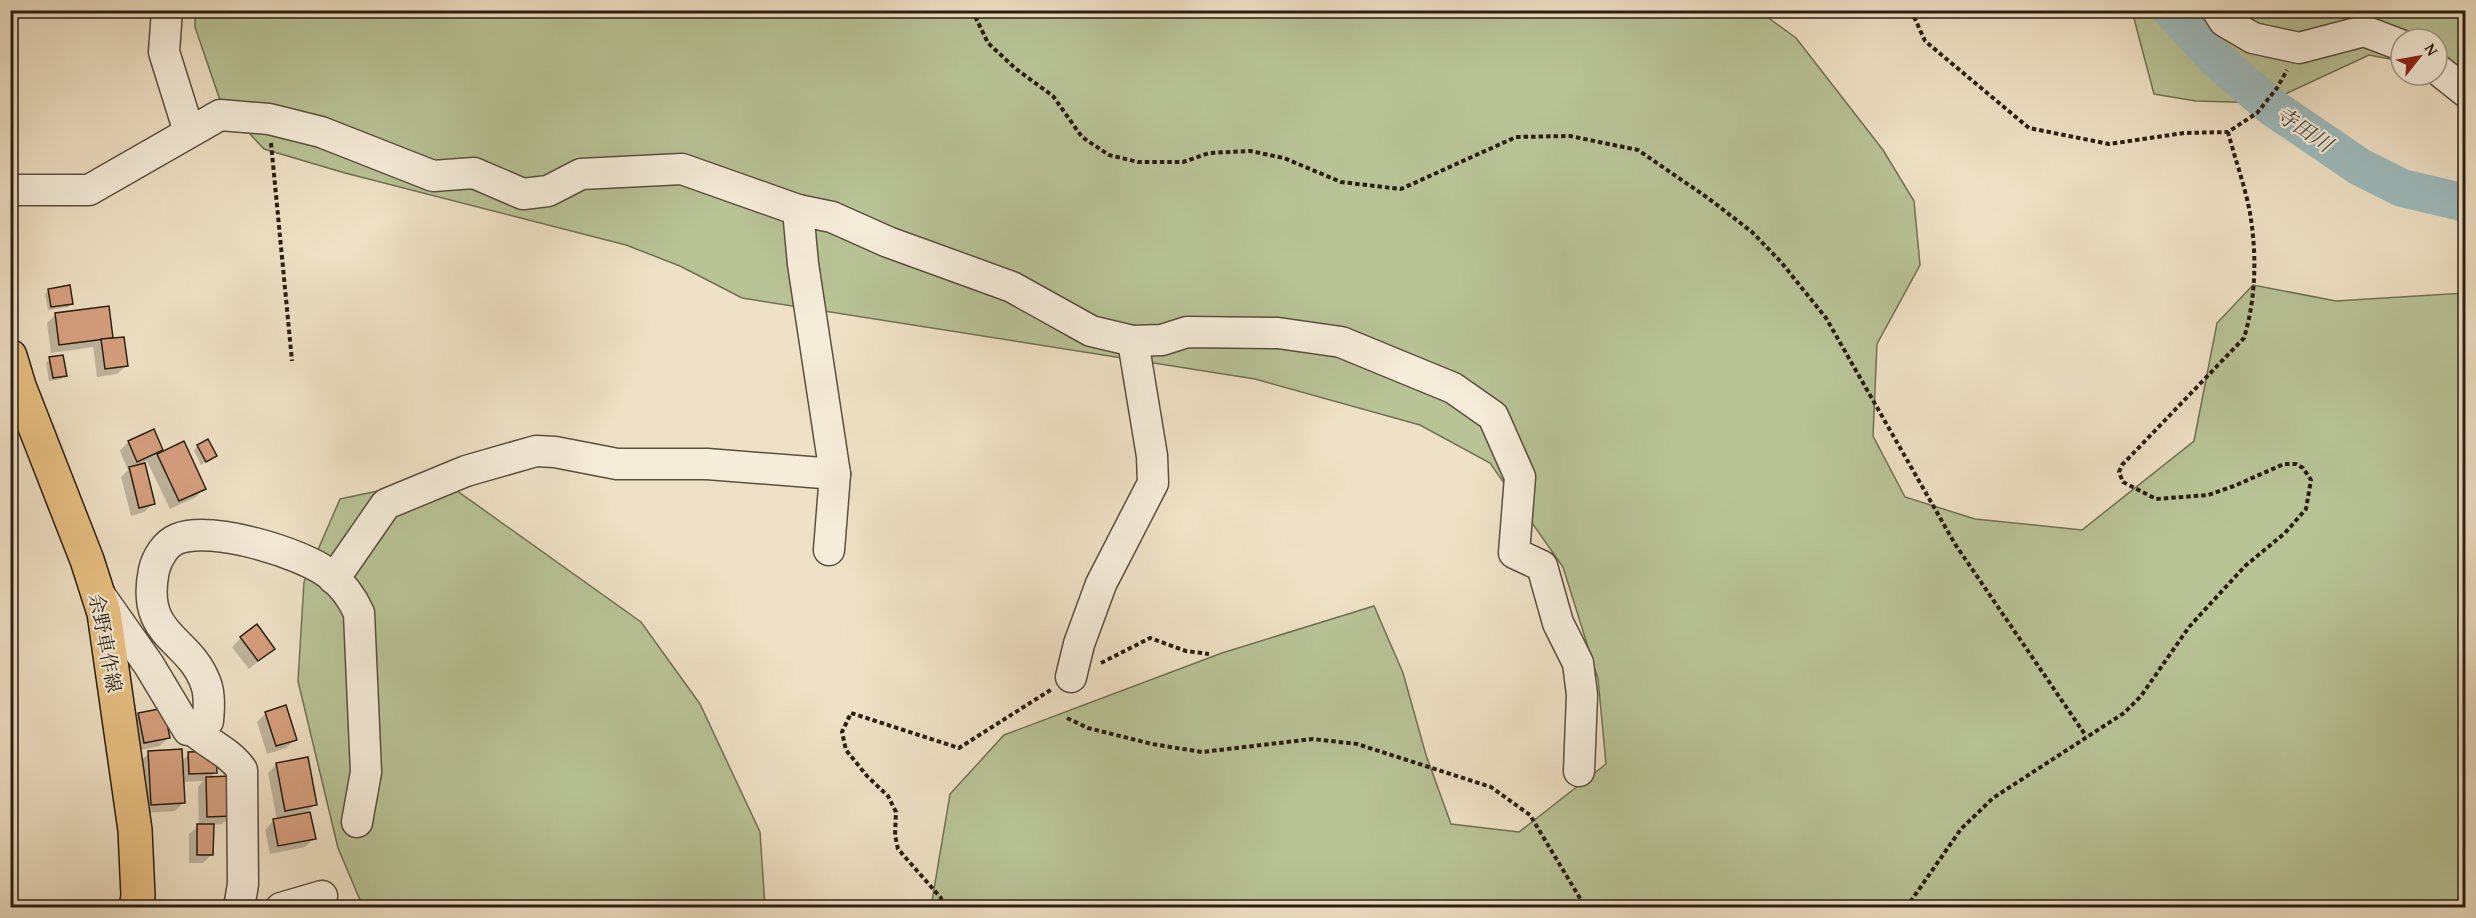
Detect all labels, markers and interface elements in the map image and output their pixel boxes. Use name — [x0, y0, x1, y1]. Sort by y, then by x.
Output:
north arrow — [2389, 27, 2449, 87]
text: N — [2419, 39, 2445, 60]
water label: 寺田川 — [2269, 99, 2340, 161]
street label: 余野車作線 — [82, 591, 130, 695]

